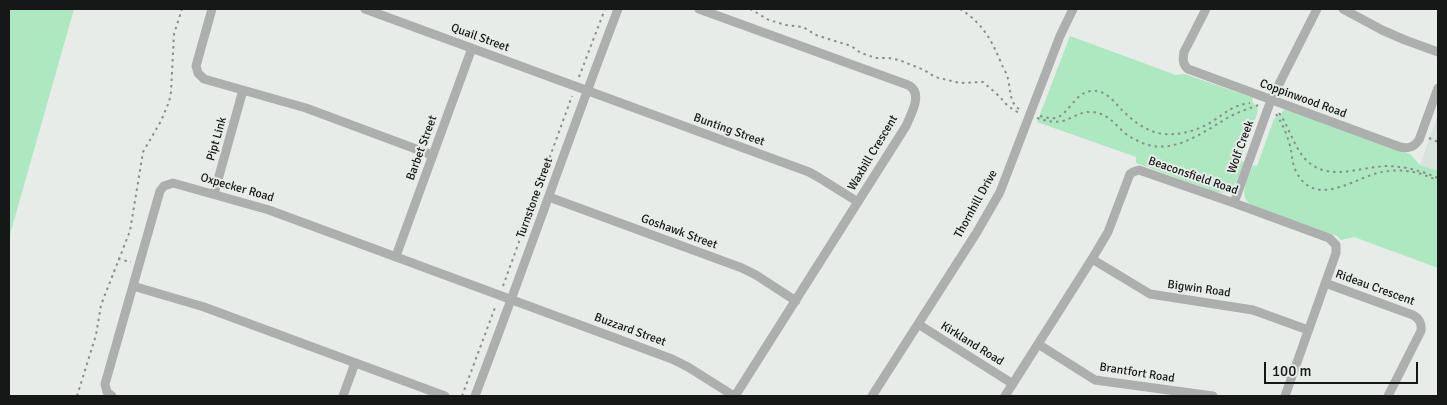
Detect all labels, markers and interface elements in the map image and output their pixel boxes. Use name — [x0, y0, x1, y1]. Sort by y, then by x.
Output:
street label: Quail Street — [449, 21, 511, 55]
street label: Coppinwood Road — [1258, 77, 1348, 121]
street label: Bunting Street — [691, 110, 767, 150]
street label: Barbet Street — [404, 113, 440, 183]
street label: Waxbill Crescent — [845, 113, 901, 193]
street label: Pipt Link — [204, 115, 230, 163]
street label: Wolf Creek — [1225, 118, 1257, 176]
street label: Beaconsfield Road — [1146, 154, 1240, 198]
street label: Turnstone Street — [514, 156, 556, 240]
street label: Thornhill Drive — [951, 167, 1001, 241]
street label: Oxpecker Road — [199, 171, 275, 205]
street label: Goshawk Street — [639, 212, 719, 252]
street label: Rideau Crescent — [1333, 267, 1417, 309]
street label: Bigwin Road — [1166, 277, 1232, 301]
street label: Buzzard Street — [592, 310, 668, 350]
street label: Kirkland Road — [938, 319, 1006, 369]
scale bar — [1267, 352, 1421, 384]
street label: Brantfort Road — [1098, 360, 1176, 386]
text: 100 m — [1272, 362, 1312, 380]

